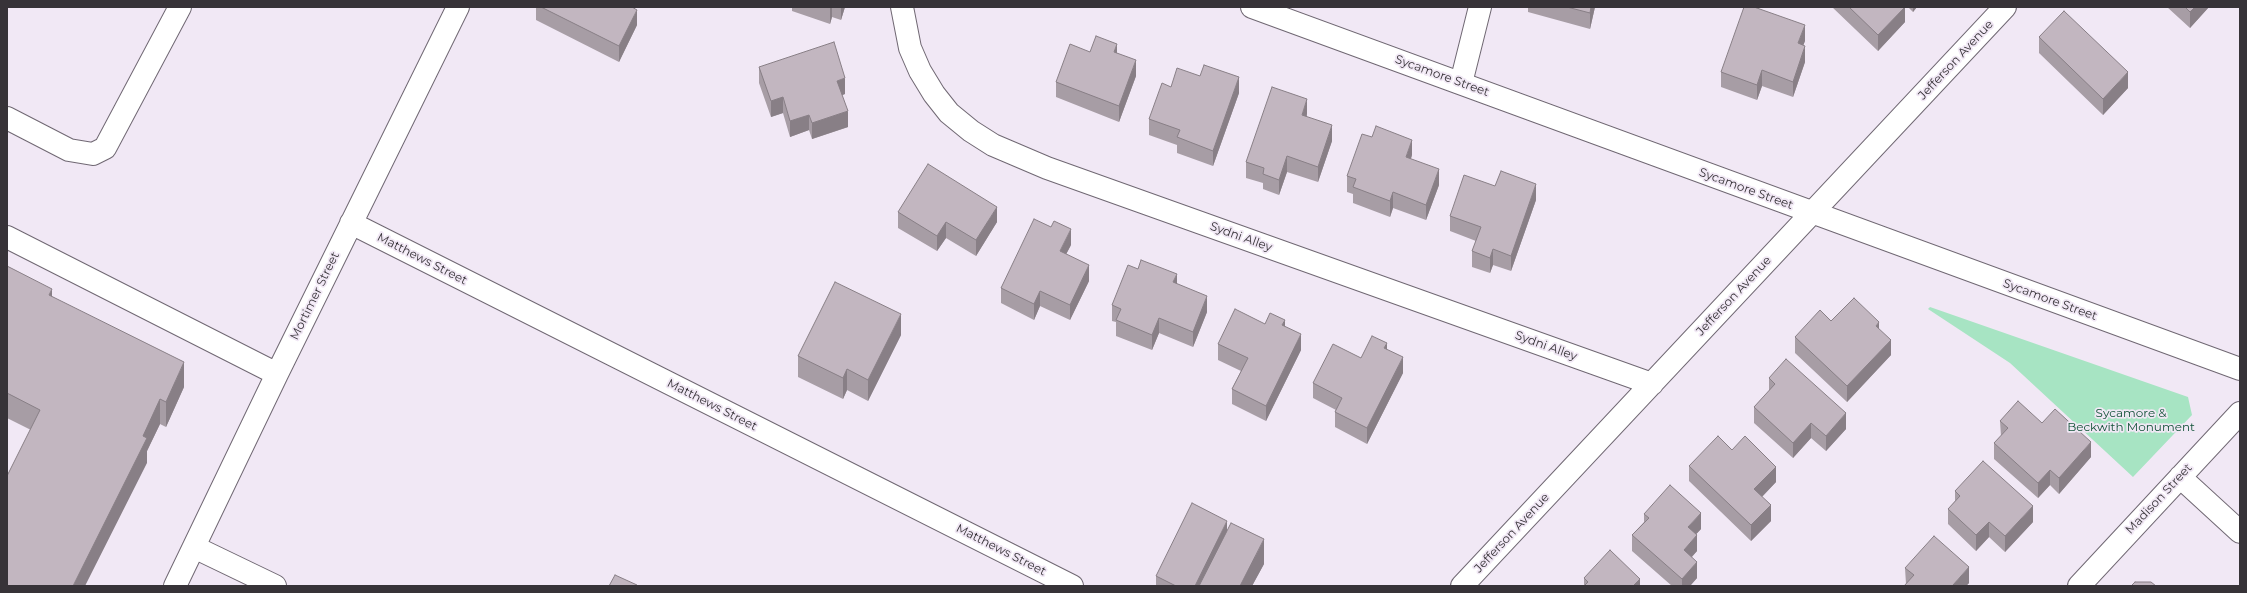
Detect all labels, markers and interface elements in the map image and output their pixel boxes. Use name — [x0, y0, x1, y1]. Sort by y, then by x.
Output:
street label: Jefferson Avenue — [1916, 17, 1996, 103]
street label: Sycamore Street — [1393, 52, 1491, 100]
street label: Sycamore Street — [1697, 165, 1795, 213]
street label: Sydni Alley — [1208, 219, 1274, 255]
street label: Matthews Street — [375, 230, 469, 288]
street label: Mortimer Street — [287, 250, 343, 342]
street label: Jefferson Avenue — [1694, 253, 1774, 339]
street label: Sycamore Street — [2001, 276, 2099, 324]
street label: Sydni Alley — [1513, 328, 1579, 364]
street label: Matthews Street — [665, 376, 759, 434]
park label: Sycamore & Beckwith Monument — [2067, 406, 2195, 434]
street label: Madison Street — [2123, 461, 2195, 537]
street label: Jefferson Avenue — [1472, 490, 1552, 576]
street label: Matthews Street — [954, 521, 1048, 579]

